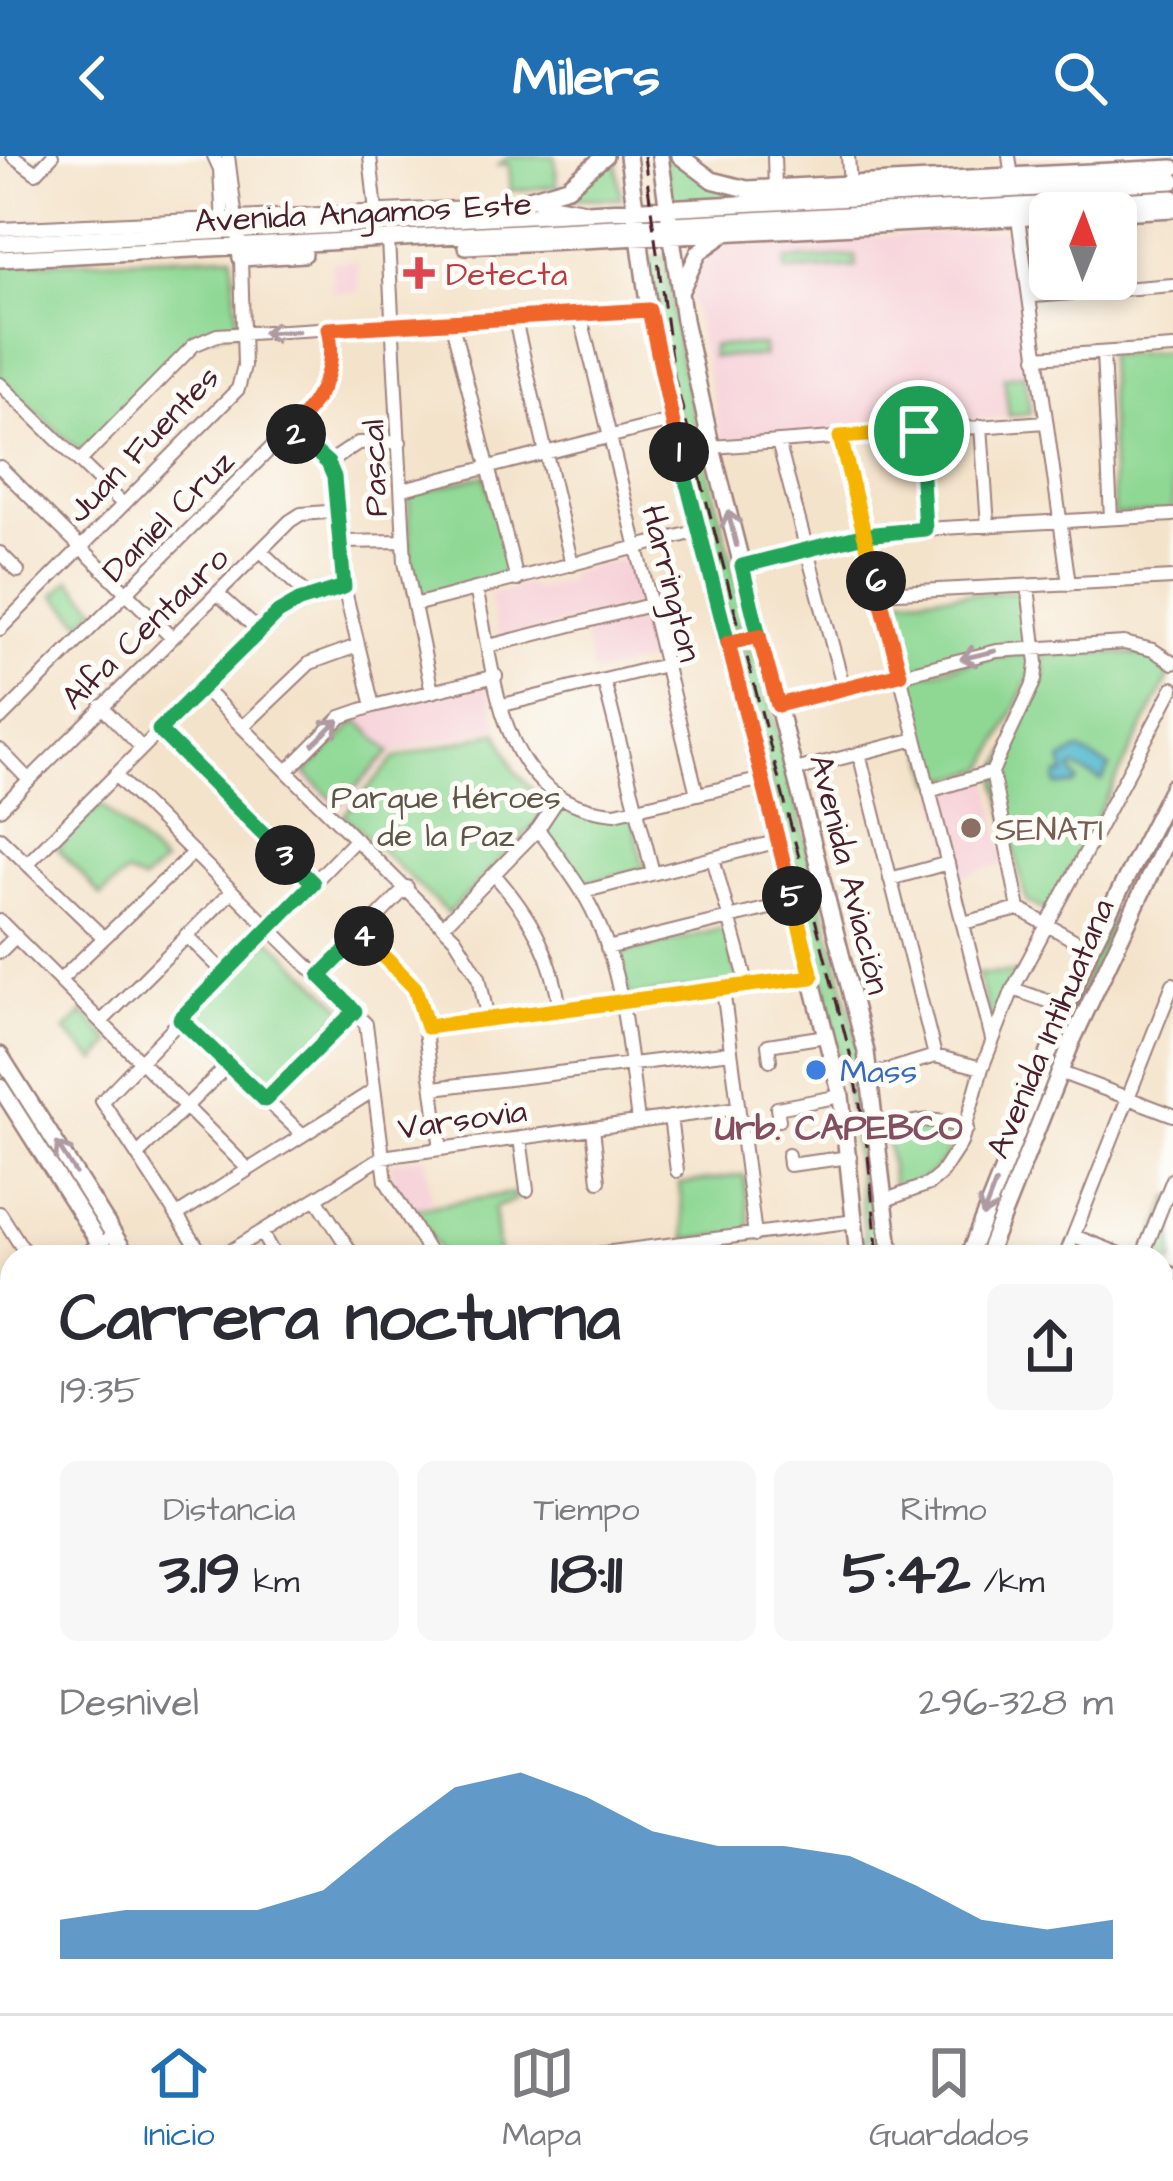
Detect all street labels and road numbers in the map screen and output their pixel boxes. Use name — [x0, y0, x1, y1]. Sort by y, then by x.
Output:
street label: Avenida Angamos Este — [193, 181, 533, 247]
street label: Juan Fuentes — [57, 356, 230, 533]
street label: Pascal — [350, 419, 400, 517]
street label: Daniel Cruz — [92, 439, 245, 593]
street label: Harrington — [627, 500, 713, 667]
street label: Alfa Centauro — [51, 536, 240, 720]
street label: Avenida Aviación — [797, 750, 901, 999]
street label: Avenida Intihuatana — [975, 892, 1126, 1166]
street label: Varsovia — [395, 1088, 530, 1152]

